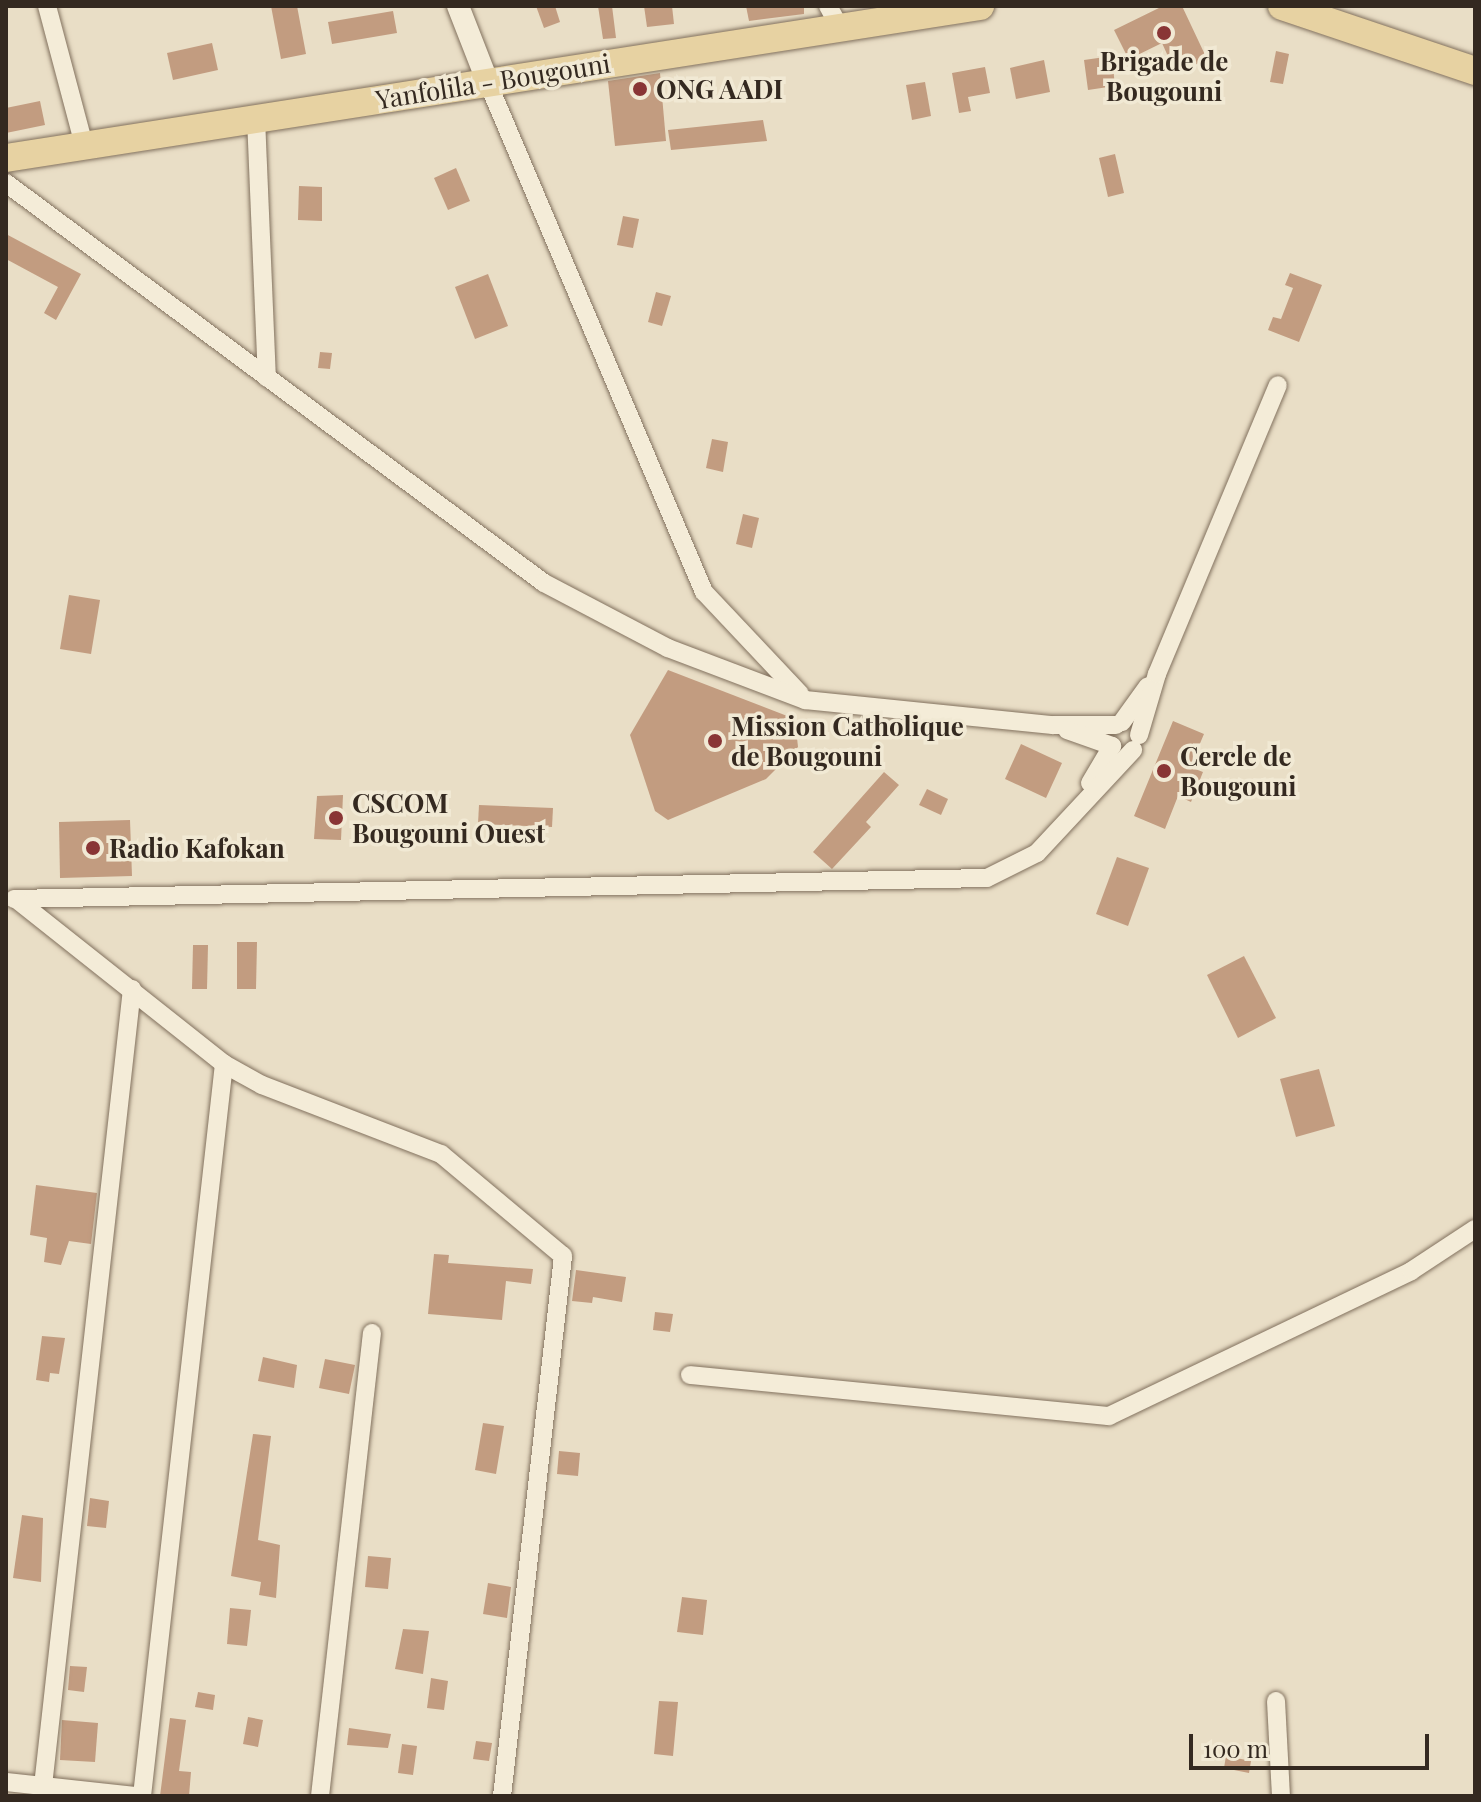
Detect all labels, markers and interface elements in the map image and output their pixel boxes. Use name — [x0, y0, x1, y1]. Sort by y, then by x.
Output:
marker: Brigade de Bougouni — [1155, 24, 1173, 42]
place label: Brigade de Bougouni — [1100, 45, 1228, 106]
street label: Yanfolila - Bougouni — [373, 47, 613, 115]
place label: ONG AADI — [656, 73, 784, 105]
marker: ONG AADI — [631, 80, 649, 98]
place label: Mission Catholique de Bougouni — [731, 710, 964, 772]
marker: Mission Catholique de Bougouni — [706, 732, 724, 750]
place label: Cercle de Bougouni — [1180, 740, 1296, 802]
marker: Cercle de Bougouni — [1155, 762, 1173, 780]
place label: CSCOM Bougouni Ouest — [352, 787, 545, 848]
marker: CSCOM Bougouni Ouest — [327, 809, 345, 827]
place label: Radio Kafokan — [109, 832, 285, 864]
marker: Radio Kafokan — [84, 839, 102, 857]
scale bar — [1193, 1718, 1433, 1768]
text: 100 m — [1203, 1732, 1268, 1764]

